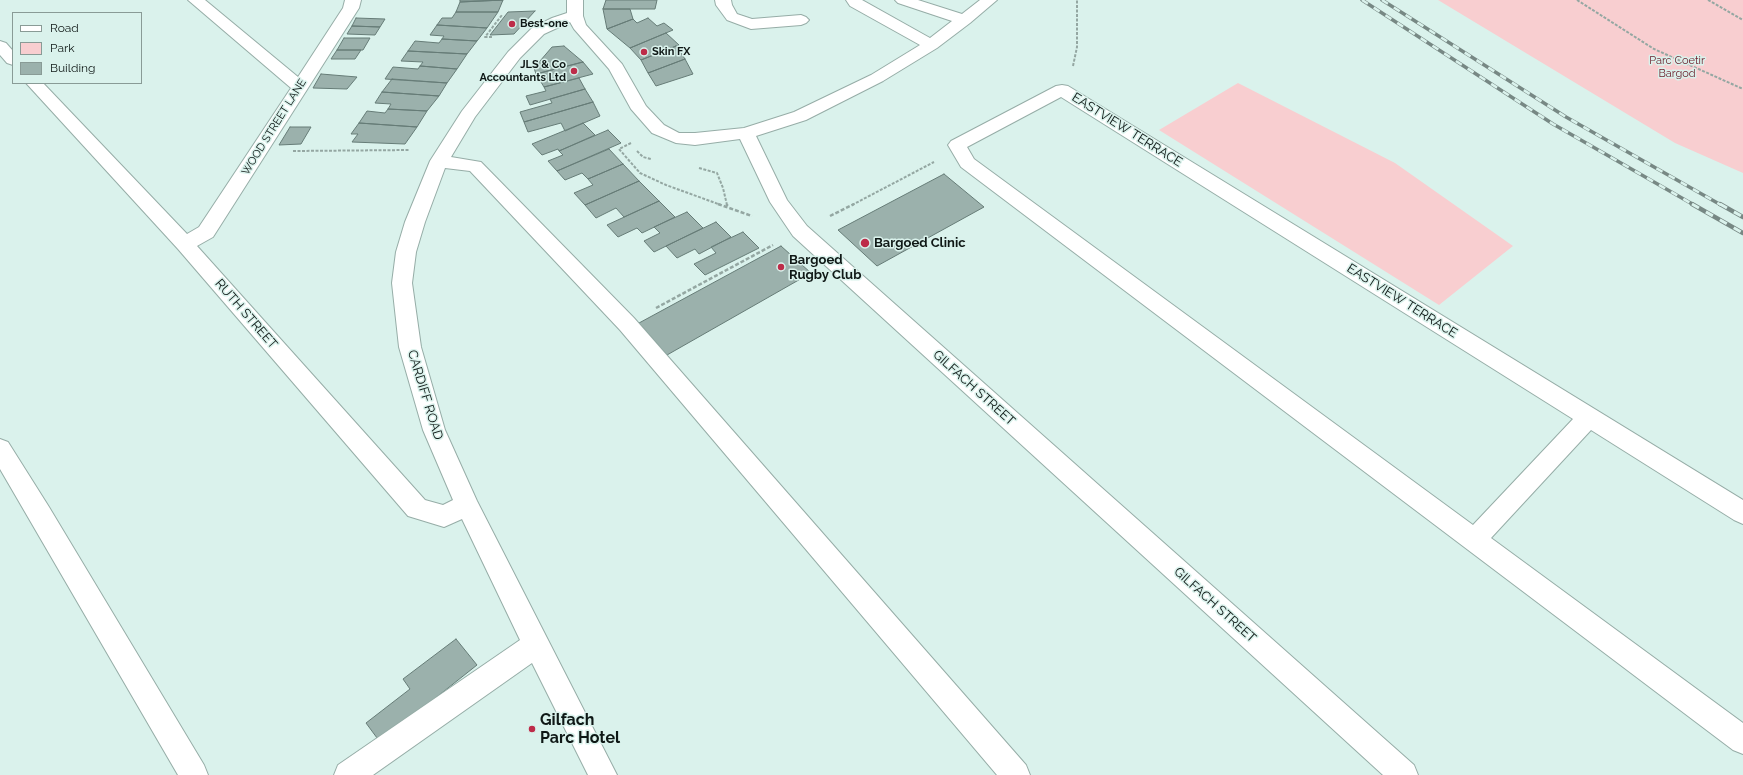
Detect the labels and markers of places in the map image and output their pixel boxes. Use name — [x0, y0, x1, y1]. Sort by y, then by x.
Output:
place label: Best-one — [520, 17, 568, 31]
marker: Best-one — [507, 19, 517, 29]
place label: Skin FX — [652, 45, 690, 59]
marker: Skin FX — [639, 47, 649, 57]
place label: JLS & Co Accountants Ltd — [479, 58, 566, 84]
marker: JLS & Co Accountants Ltd — [569, 66, 579, 76]
place label: Bargoed Clinic — [874, 235, 966, 251]
marker: Bargoed Clinic — [859, 237, 871, 249]
place label: Bargoed Rugby Club — [789, 252, 861, 283]
marker: Bargoed Rugby Club — [776, 262, 786, 272]
place label: Gilfach Parc Hotel — [540, 710, 620, 748]
marker: Gilfach Parc Hotel — [527, 724, 537, 734]

